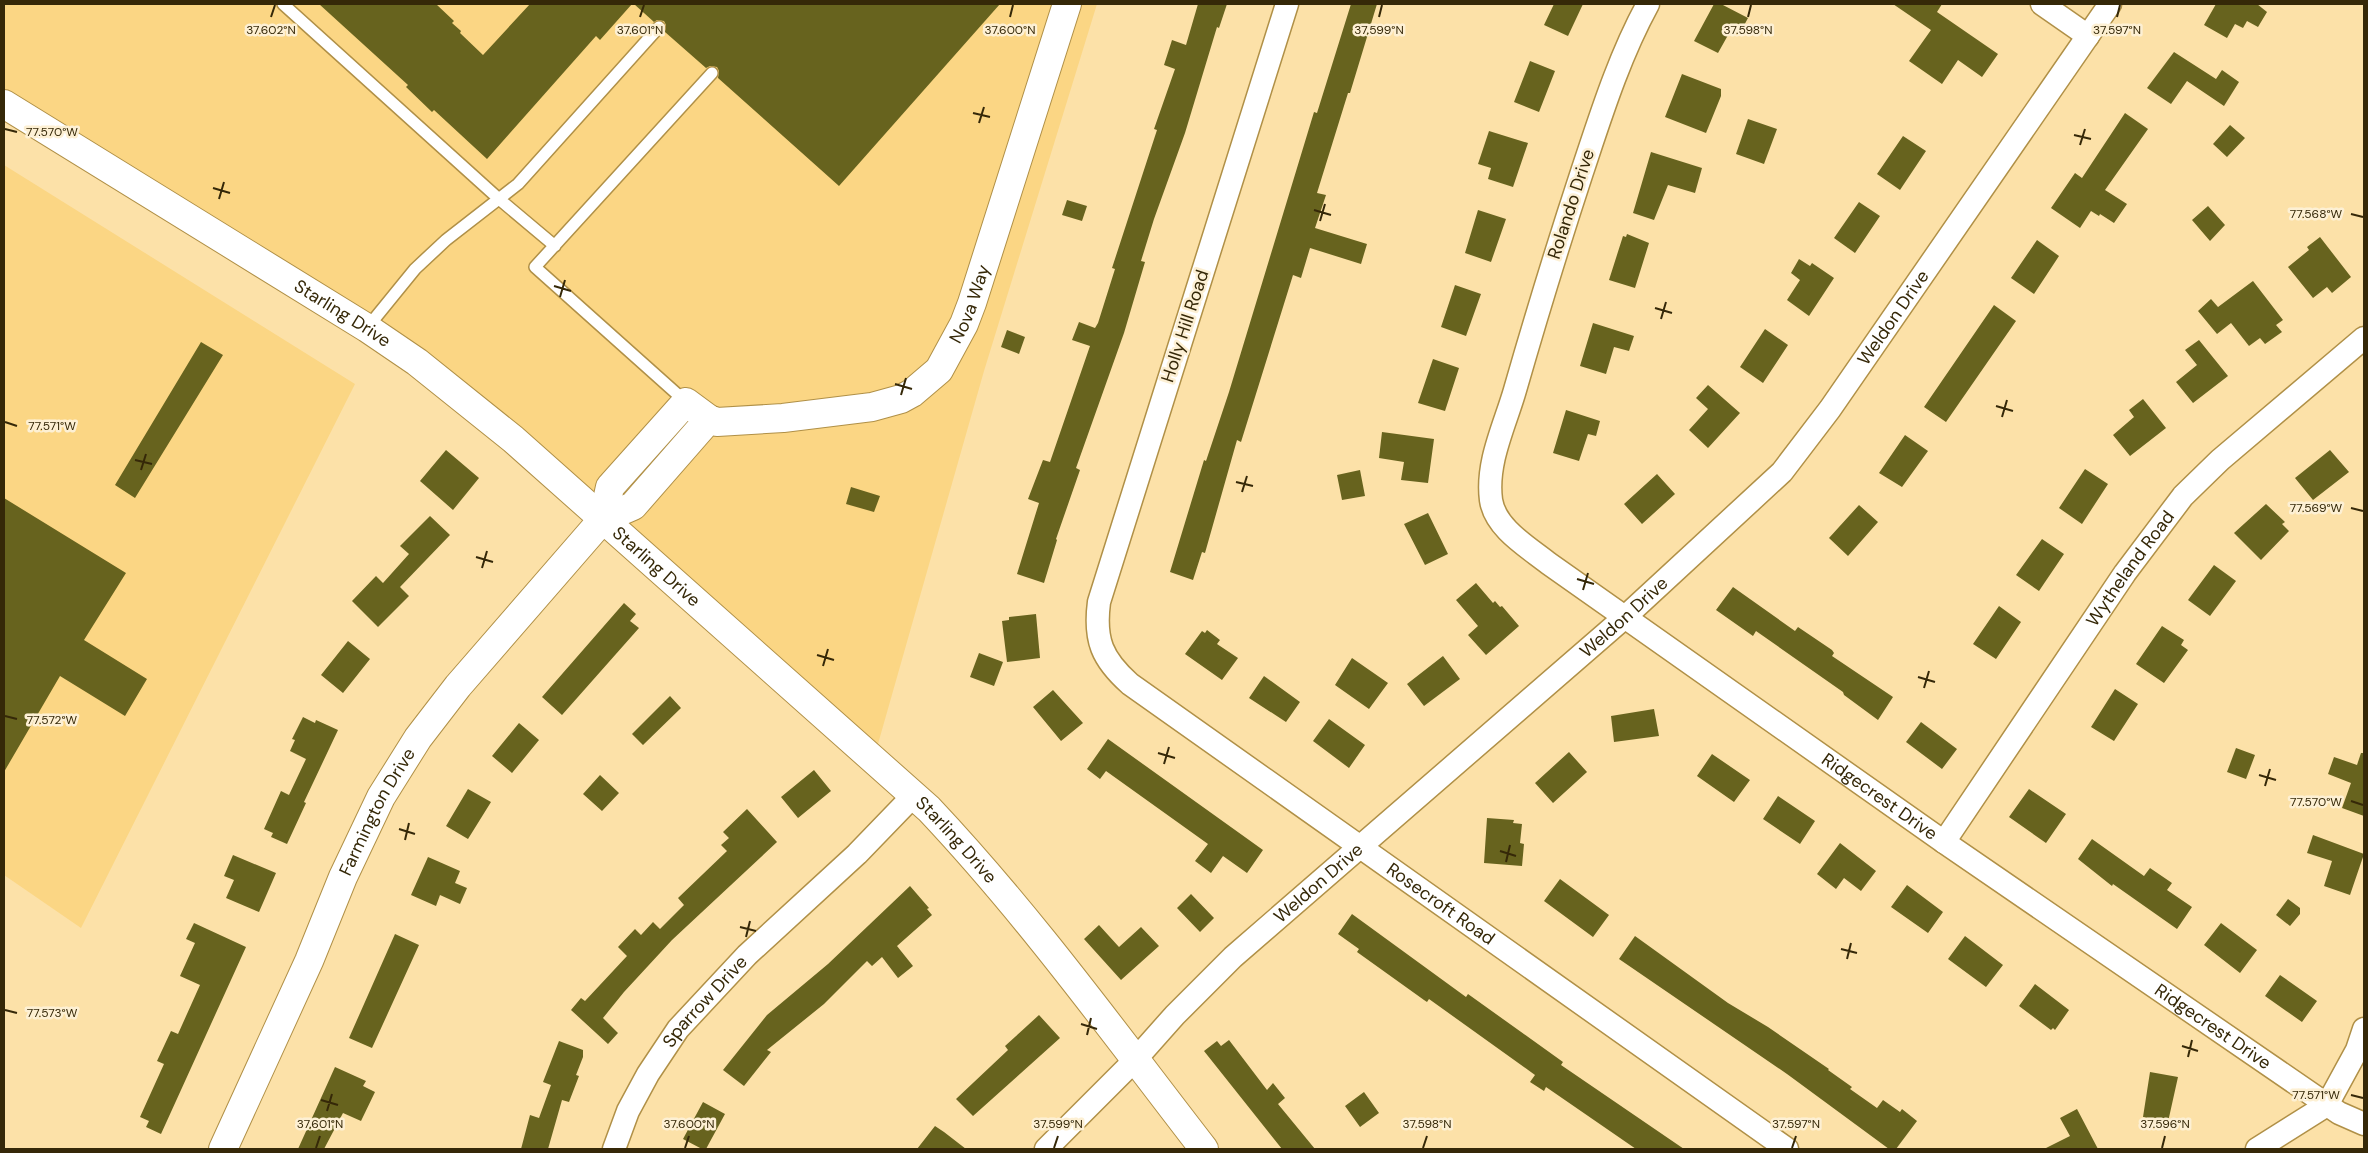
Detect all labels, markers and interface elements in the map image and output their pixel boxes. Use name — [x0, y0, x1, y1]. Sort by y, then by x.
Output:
text: 37.602°N — [246, 22, 296, 38]
text: 37.601°N — [617, 22, 663, 38]
text: 37.600°N — [985, 22, 1035, 38]
text: 37.599°N — [1354, 22, 1404, 38]
text: 37.598°N — [1724, 22, 1772, 38]
text: 37.597°N — [2093, 22, 2141, 38]
text: 77.570°W — [26, 124, 78, 140]
street label: Rolando Drive — [1542, 146, 1600, 262]
text: 77.568°W — [2290, 206, 2343, 222]
street label: Nova Way — [944, 262, 995, 348]
street label: Weldon Drive — [1852, 265, 1934, 370]
street label: Holly Hill Road — [1156, 267, 1214, 385]
street label: Starling Drive — [290, 274, 396, 353]
text: 77.571°W — [28, 418, 76, 434]
text: 77.569°W — [2290, 500, 2343, 516]
street label: Wytheland Road — [2081, 506, 2180, 631]
street label: Starling Drive — [607, 521, 706, 612]
street label: Weldon Drive — [1575, 571, 1673, 663]
text: 77.572°W — [27, 712, 78, 728]
street label: Farmington Drive — [333, 743, 421, 880]
street label: Ridgecrest Drive — [1817, 748, 1942, 846]
street label: Starling Drive — [911, 791, 1002, 889]
text: 77.570°W — [2290, 794, 2342, 810]
street label: Weldon Drive — [1269, 838, 1368, 928]
street label: Rosecroft Road — [1382, 857, 1500, 950]
street label: Sparrow Drive — [657, 950, 753, 1052]
street label: Ridgecrest Drive — [2150, 978, 2276, 1075]
text: 77.573°W — [27, 1005, 78, 1021]
text: 77.571°W — [2292, 1087, 2340, 1103]
text: 37.601°N — [297, 1116, 343, 1132]
text: 37.600°N — [664, 1116, 714, 1132]
text: 37.599°N — [1033, 1116, 1083, 1132]
text: 37.598°N — [1403, 1116, 1451, 1132]
text: 37.597°N — [1772, 1116, 1820, 1132]
text: 37.596°N — [2140, 1116, 2190, 1132]

